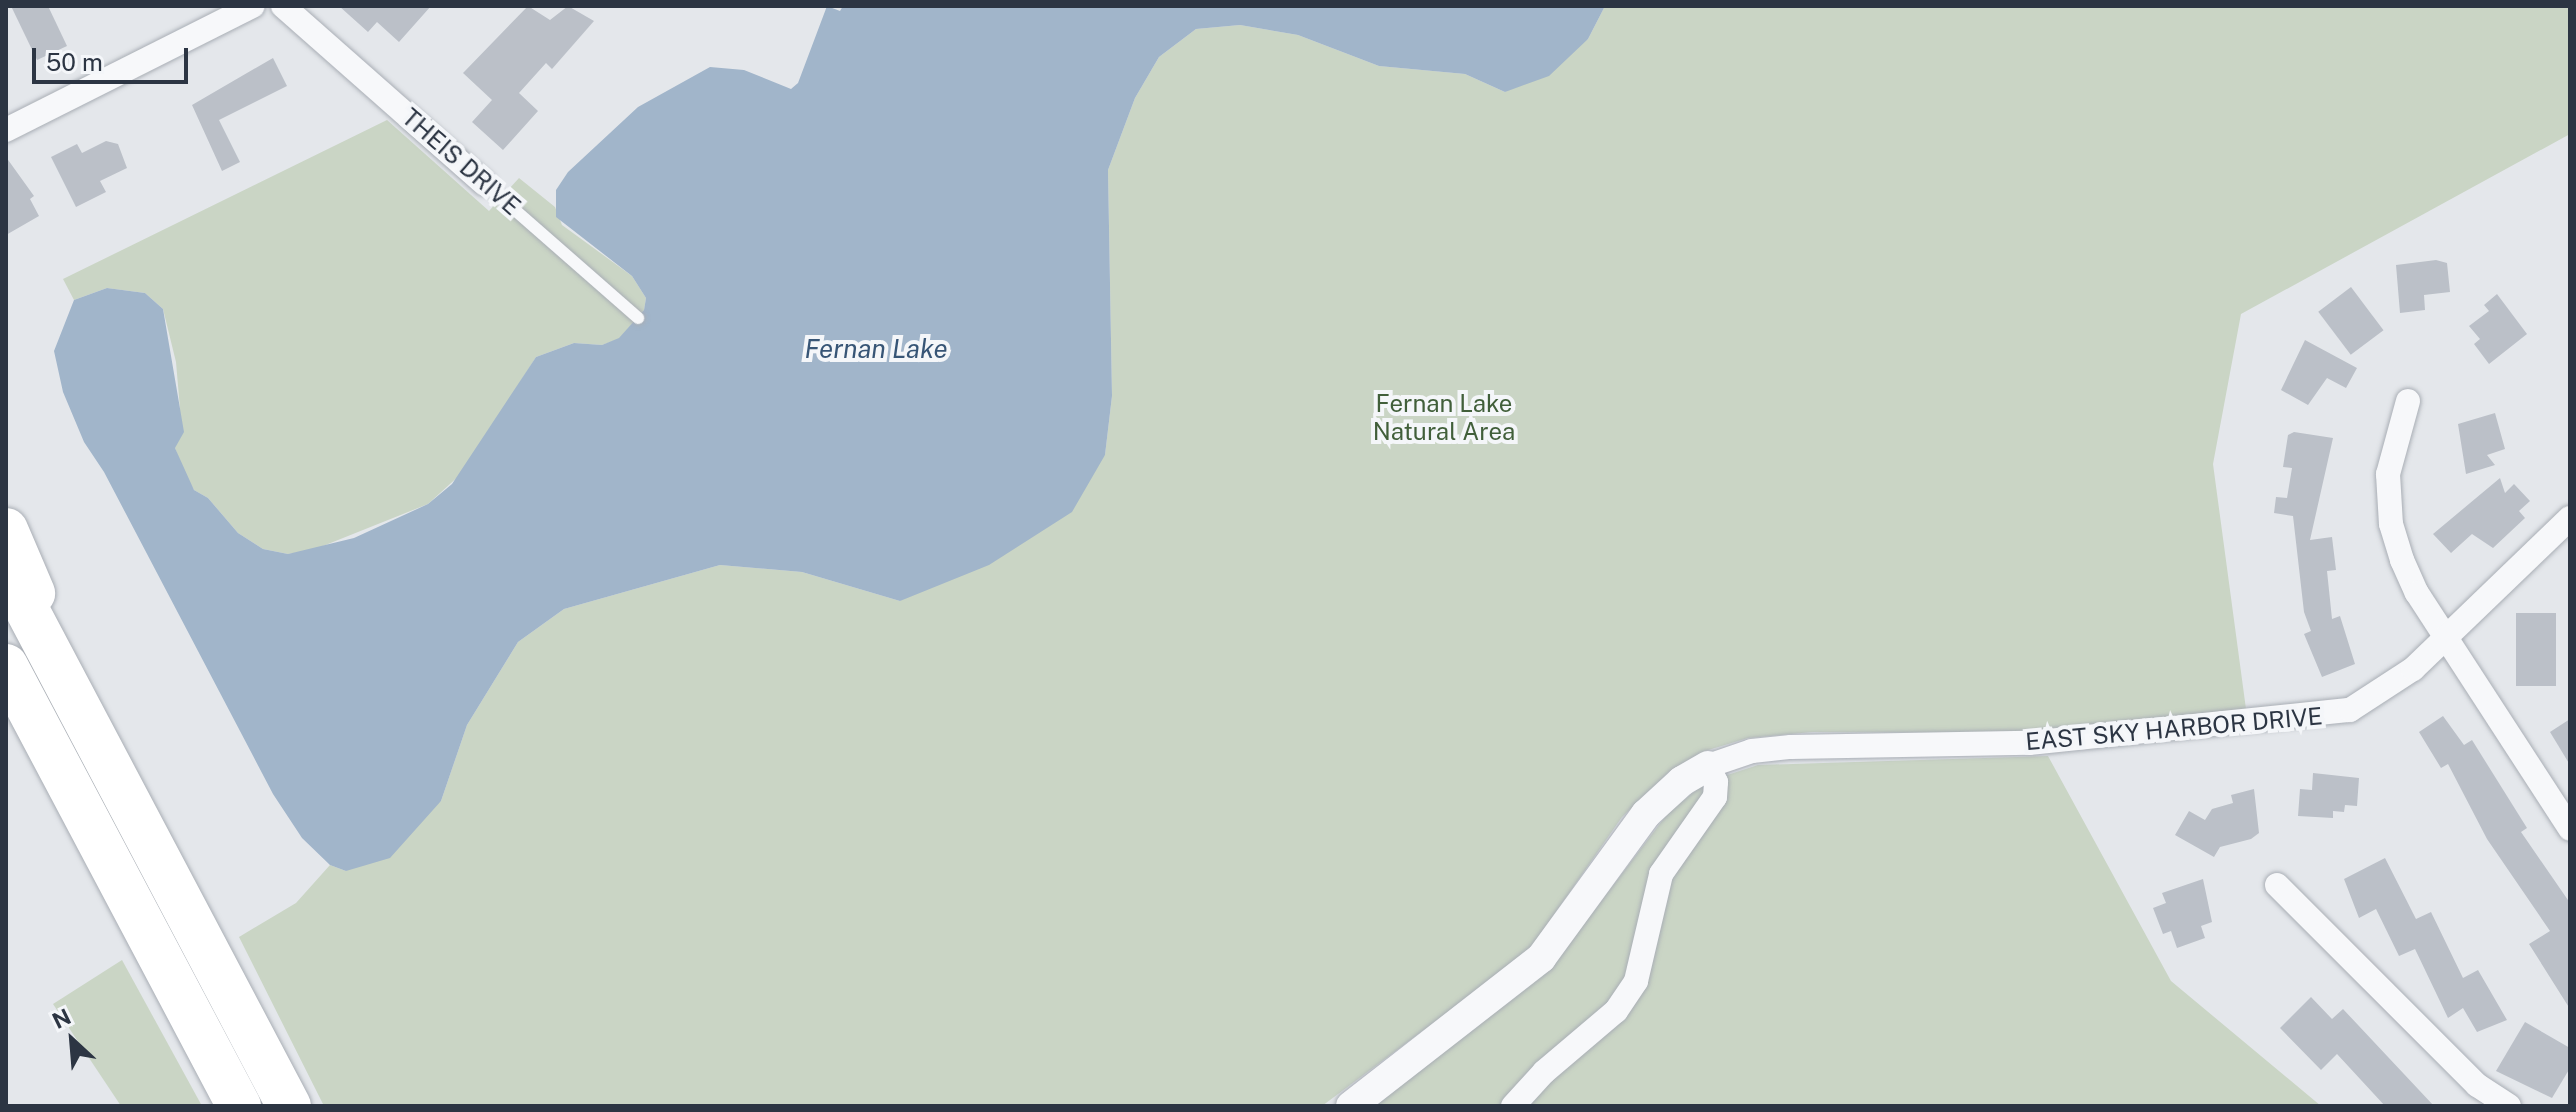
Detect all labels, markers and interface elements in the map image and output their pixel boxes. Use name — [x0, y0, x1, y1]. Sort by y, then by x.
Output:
scale bar — [36, 32, 192, 82]
text: 50 m — [46, 48, 103, 76]
street label: THEIS DRIVE — [396, 103, 526, 221]
water label: Fernan Lake — [804, 333, 948, 365]
park label: Fernan Lake Natural Area — [1373, 390, 1515, 446]
street label: EAST SKY HARBOR DRIVE — [2024, 702, 2324, 756]
north arrow — [32, 1000, 112, 1080]
text: N — [48, 1003, 75, 1034]

